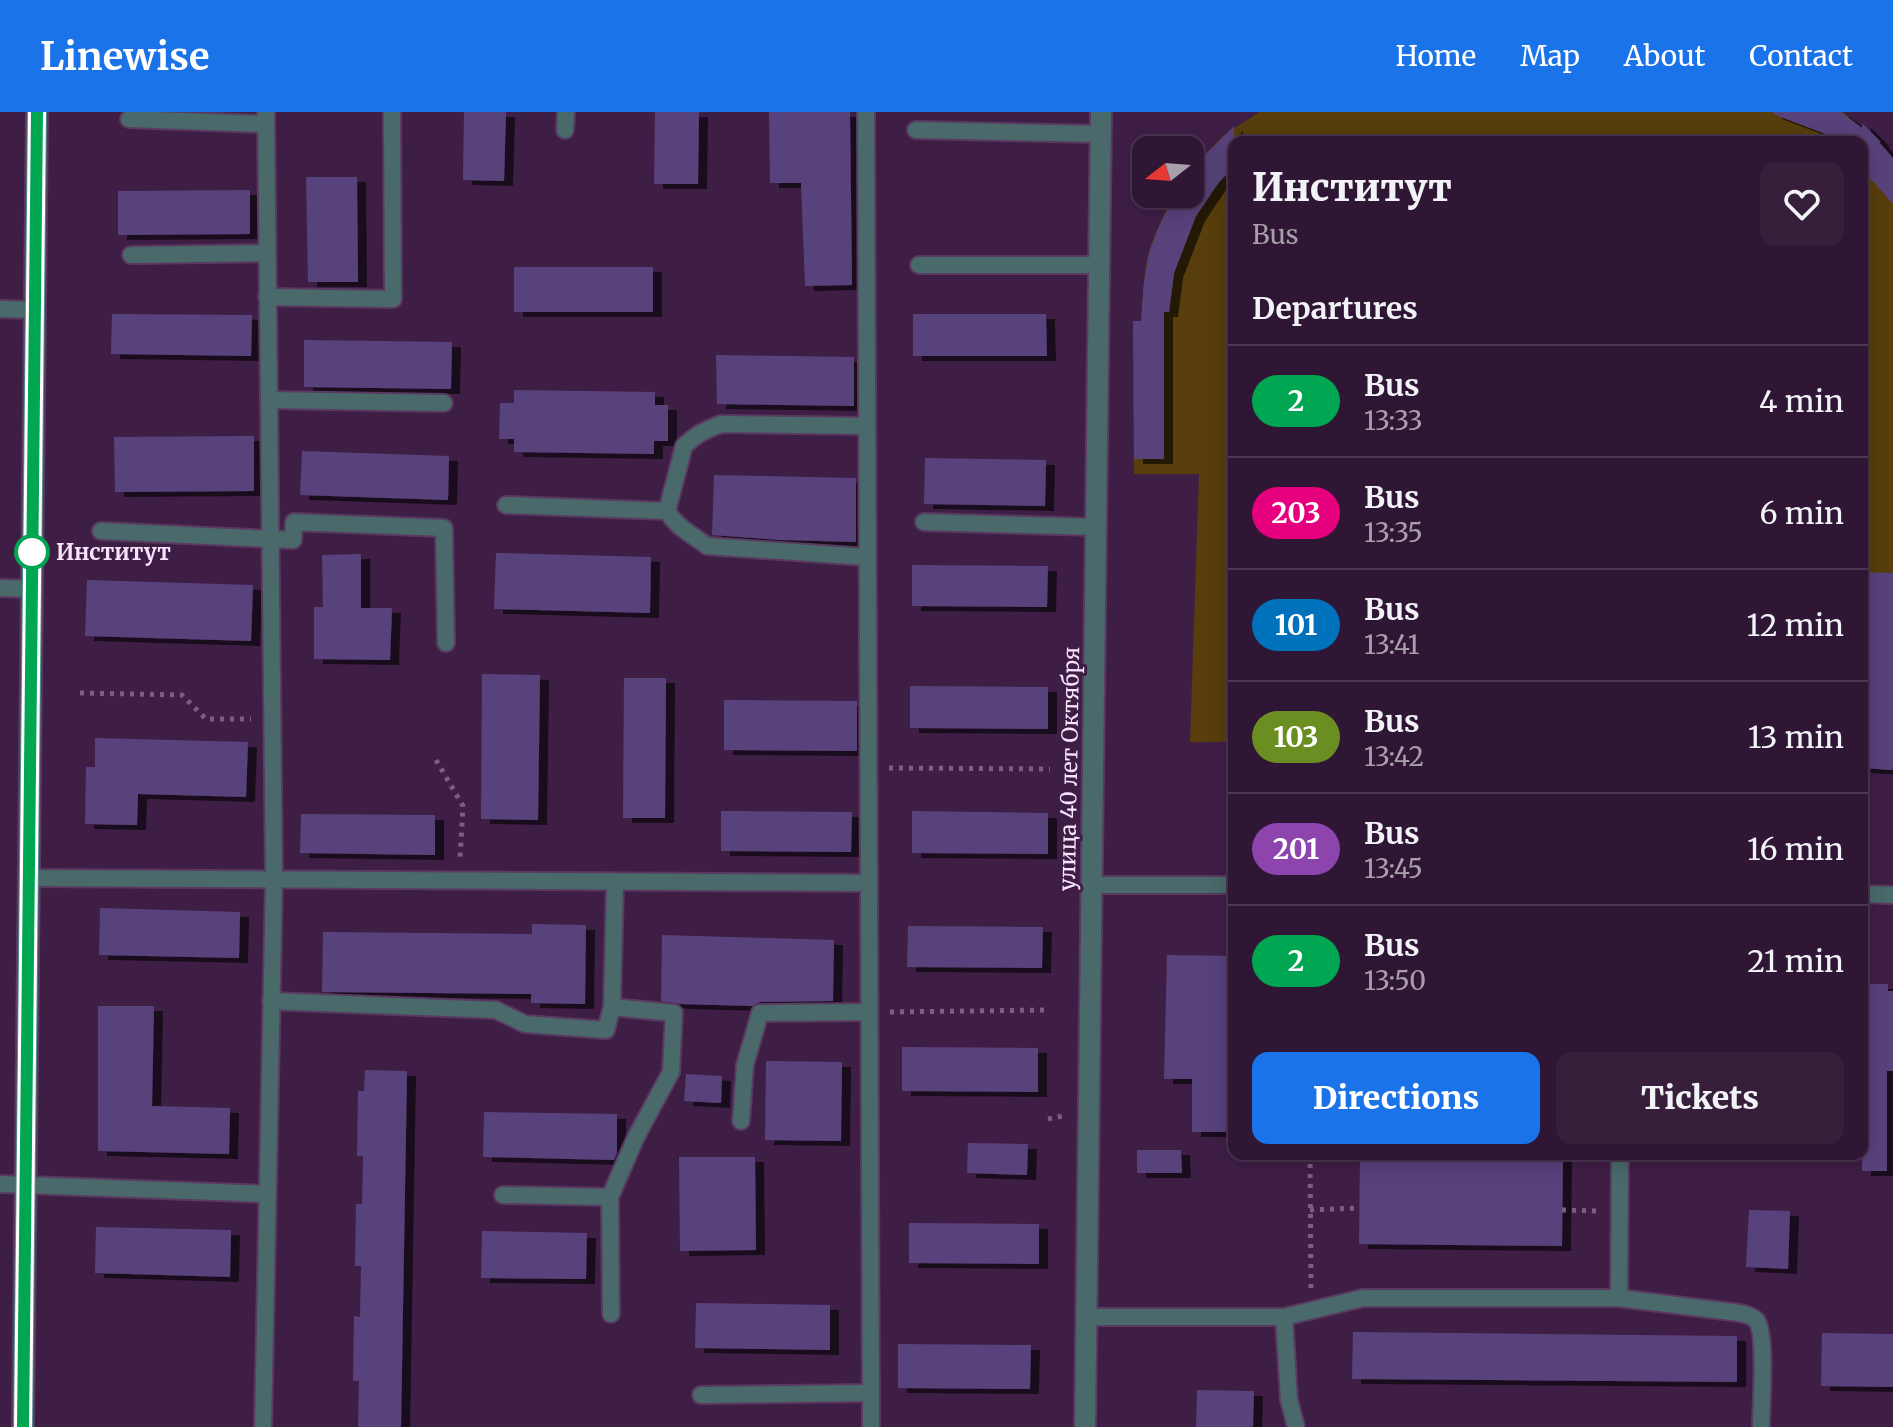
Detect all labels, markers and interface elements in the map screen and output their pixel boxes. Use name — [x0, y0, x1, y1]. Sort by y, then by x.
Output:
text: Linewise — [40, 33, 210, 80]
text: Home — [1395, 38, 1476, 74]
text: Map — [1520, 38, 1580, 74]
text: About — [1624, 38, 1705, 74]
text: Contact — [1749, 38, 1853, 74]
north arrow — [1132, 136, 1204, 208]
map controls — [1132, 136, 1204, 208]
button: heart — [1760, 162, 1844, 246]
text: Институт — [1252, 164, 1452, 211]
text: Bus — [1252, 218, 1298, 251]
text: Departures — [1252, 289, 1418, 327]
text: Bus — [1364, 366, 1420, 404]
text: 4 min — [1759, 382, 1844, 420]
text: 2 — [1288, 383, 1304, 419]
text: 13:33 — [1364, 404, 1423, 437]
text: Bus — [1364, 478, 1420, 516]
text: 6 min — [1759, 494, 1844, 532]
text: 203 — [1271, 495, 1321, 531]
text: 13:35 — [1364, 516, 1423, 549]
marker: Институт — [15, 535, 49, 569]
place label: Институт — [56, 538, 171, 566]
text: Bus — [1364, 590, 1420, 628]
text: 12 min — [1747, 606, 1844, 644]
text: 101 — [1275, 607, 1317, 643]
text: 13:41 — [1364, 628, 1420, 661]
street label: улица 40 лет Октября — [1053, 647, 1085, 891]
text: Bus — [1364, 702, 1420, 740]
text: 13 min — [1748, 718, 1844, 756]
text: 103 — [1273, 719, 1319, 755]
text: 13:42 — [1364, 740, 1424, 773]
text: Bus — [1364, 814, 1420, 852]
text: 16 min — [1747, 830, 1844, 868]
text: 201 — [1273, 831, 1319, 867]
text: 13:45 — [1364, 852, 1423, 885]
text: Bus — [1364, 926, 1420, 964]
text: 21 min — [1747, 942, 1844, 980]
text: 2 — [1288, 943, 1304, 979]
text: 13:50 — [1364, 964, 1426, 997]
button: Directions — [1252, 1052, 1540, 1144]
button: Tickets — [1556, 1052, 1844, 1144]

